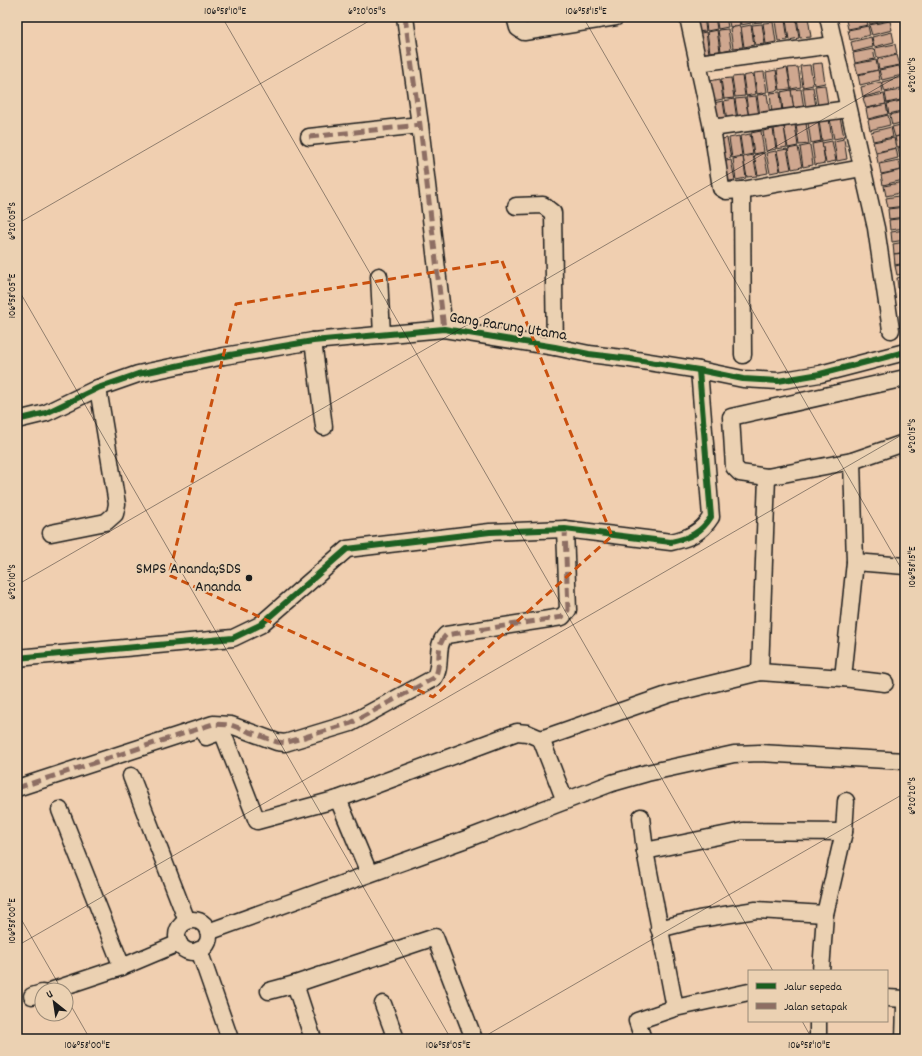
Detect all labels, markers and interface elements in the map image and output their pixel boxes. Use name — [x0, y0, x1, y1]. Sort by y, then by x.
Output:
text: 106°58'10"E — [204, 5, 247, 19]
text: 6°20'05"S — [348, 5, 386, 19]
text: 106°58'15"E — [565, 5, 607, 19]
text: 6°20'10"S — [906, 57, 920, 93]
text: 6°20'05"S — [6, 202, 20, 240]
text: 106°58'05"E — [6, 273, 20, 318]
street label: Gang Parung Utama — [447, 306, 569, 348]
text: 6°20'15"S — [906, 419, 920, 453]
text: 106°58'15"E — [906, 546, 920, 588]
place label: SMPS Ananda;SDS Ananda — [136, 558, 241, 599]
text: 6°20'10"S — [6, 564, 20, 600]
marker: SMPS Ananda;SDS Ananda — [244, 573, 254, 583]
text: 6°20'20"S — [906, 777, 920, 815]
text: 106°58'00"E — [6, 898, 20, 944]
legend — [748, 970, 888, 1022]
text: Jalur sepeda — [784, 979, 842, 996]
north arrow — [34, 982, 74, 1022]
text: U — [44, 987, 56, 1003]
text: Jalan setapak — [784, 999, 847, 1016]
text: 106°58'00"E — [64, 1039, 110, 1053]
text: 106°58'05"E — [426, 1039, 471, 1053]
text: 106°58'10"E — [788, 1039, 831, 1053]

